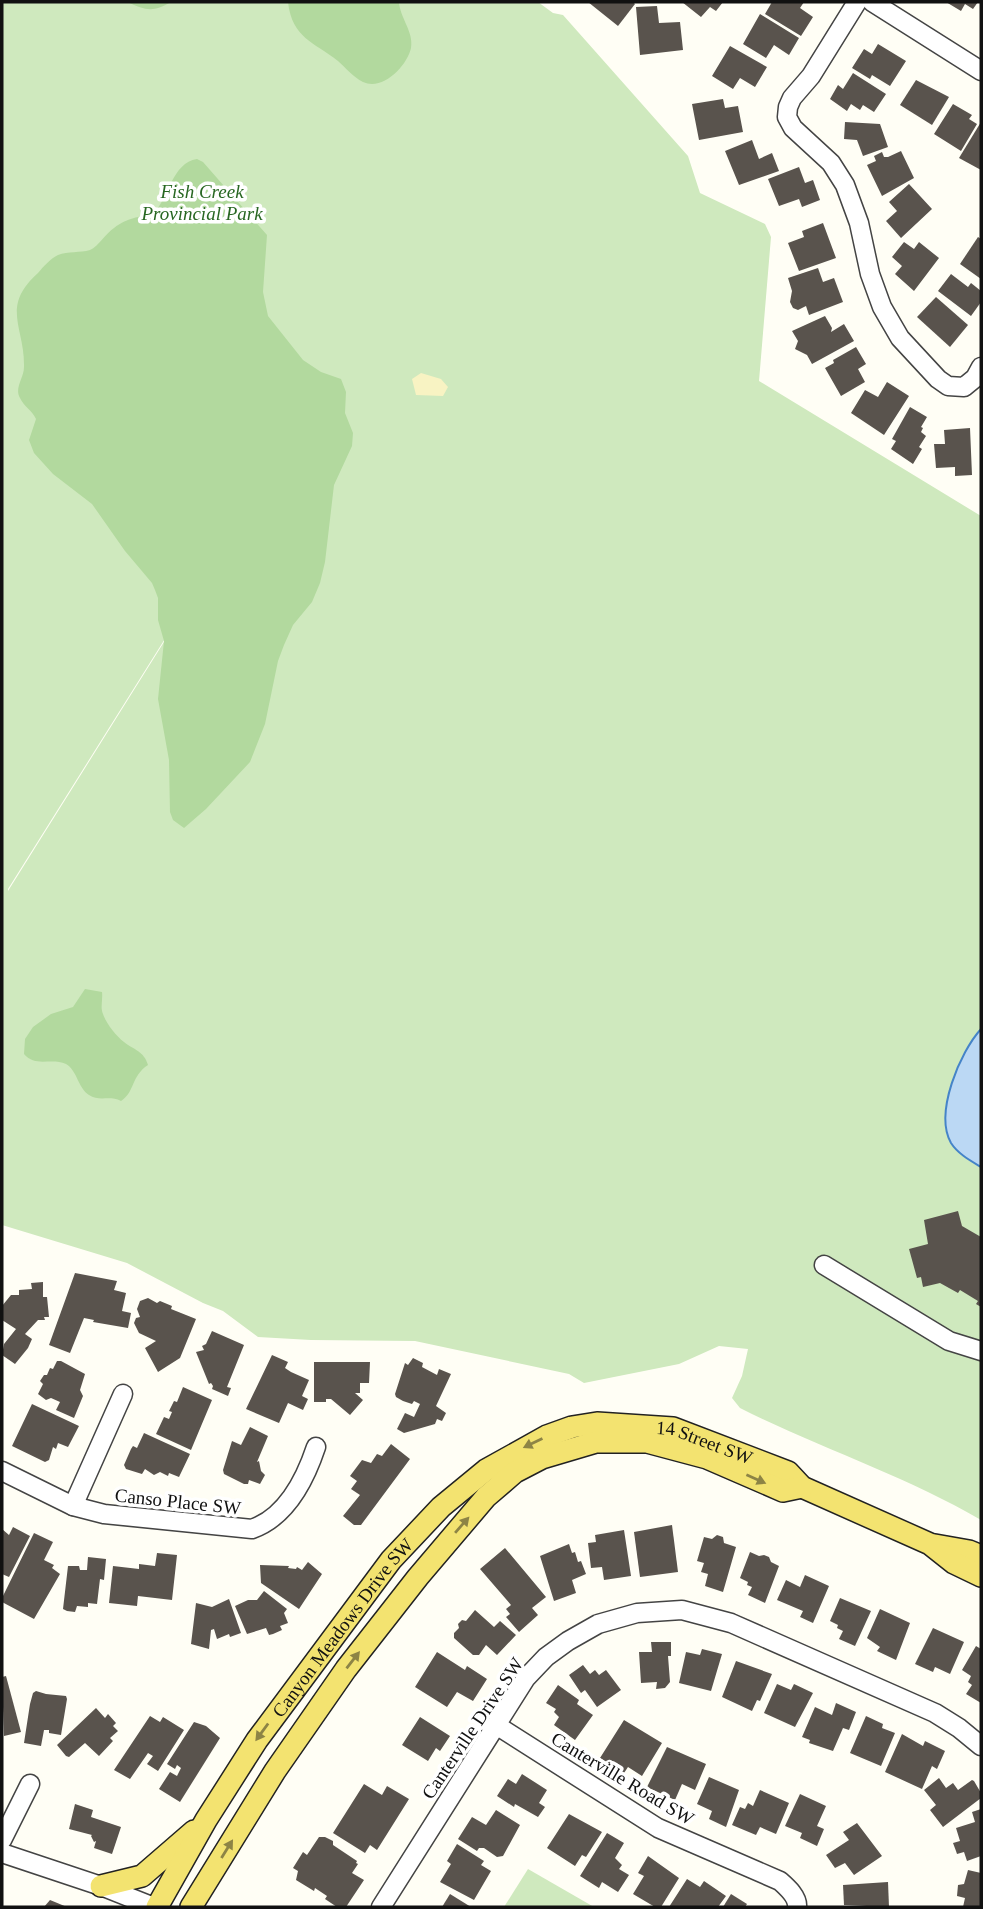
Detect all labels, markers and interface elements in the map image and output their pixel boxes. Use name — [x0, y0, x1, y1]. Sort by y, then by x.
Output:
park label: Fish Creek Provincial Park — [140, 181, 263, 224]
street label: 14 Street SW — [656, 1417, 756, 1469]
one-way arrow — [523, 1438, 543, 1449]
one-way arrow — [746, 1473, 766, 1485]
street label: Canso Place SW — [114, 1484, 242, 1519]
one-way arrow — [454, 1516, 470, 1534]
street label: Canyon Meadows Drive SW — [268, 1534, 417, 1721]
one-way arrow — [346, 1651, 360, 1669]
street label: Canterville Drive SW — [417, 1654, 527, 1803]
one-way arrow — [256, 1723, 270, 1741]
street label: Canterville Road SW — [548, 1728, 698, 1829]
one-way arrow — [221, 1840, 233, 1859]

